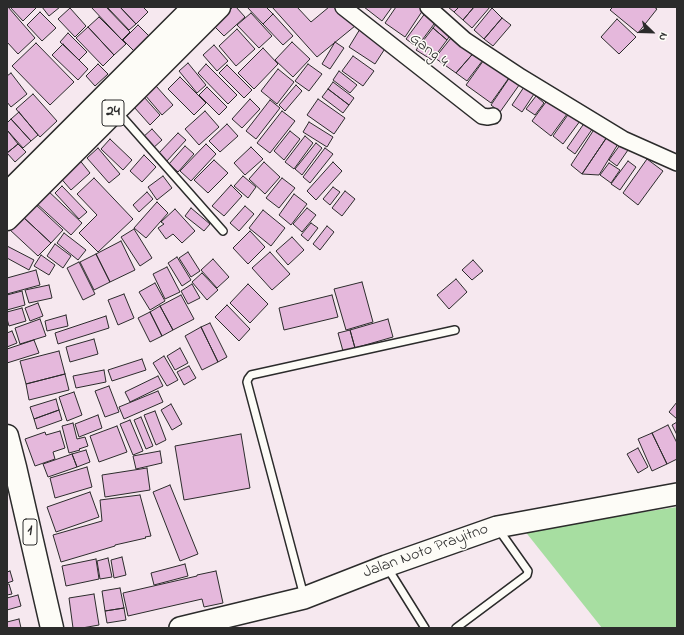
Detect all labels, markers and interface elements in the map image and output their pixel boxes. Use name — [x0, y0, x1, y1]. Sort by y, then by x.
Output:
north arrow — [632, 12, 672, 52]
street label: Gang 4 — [405, 30, 451, 72]
text: N — [654, 30, 672, 43]
road number: 24 — [102, 100, 124, 126]
road number: 1 — [23, 519, 37, 545]
street label: Jalan Noto Prayitno — [361, 520, 491, 584]

